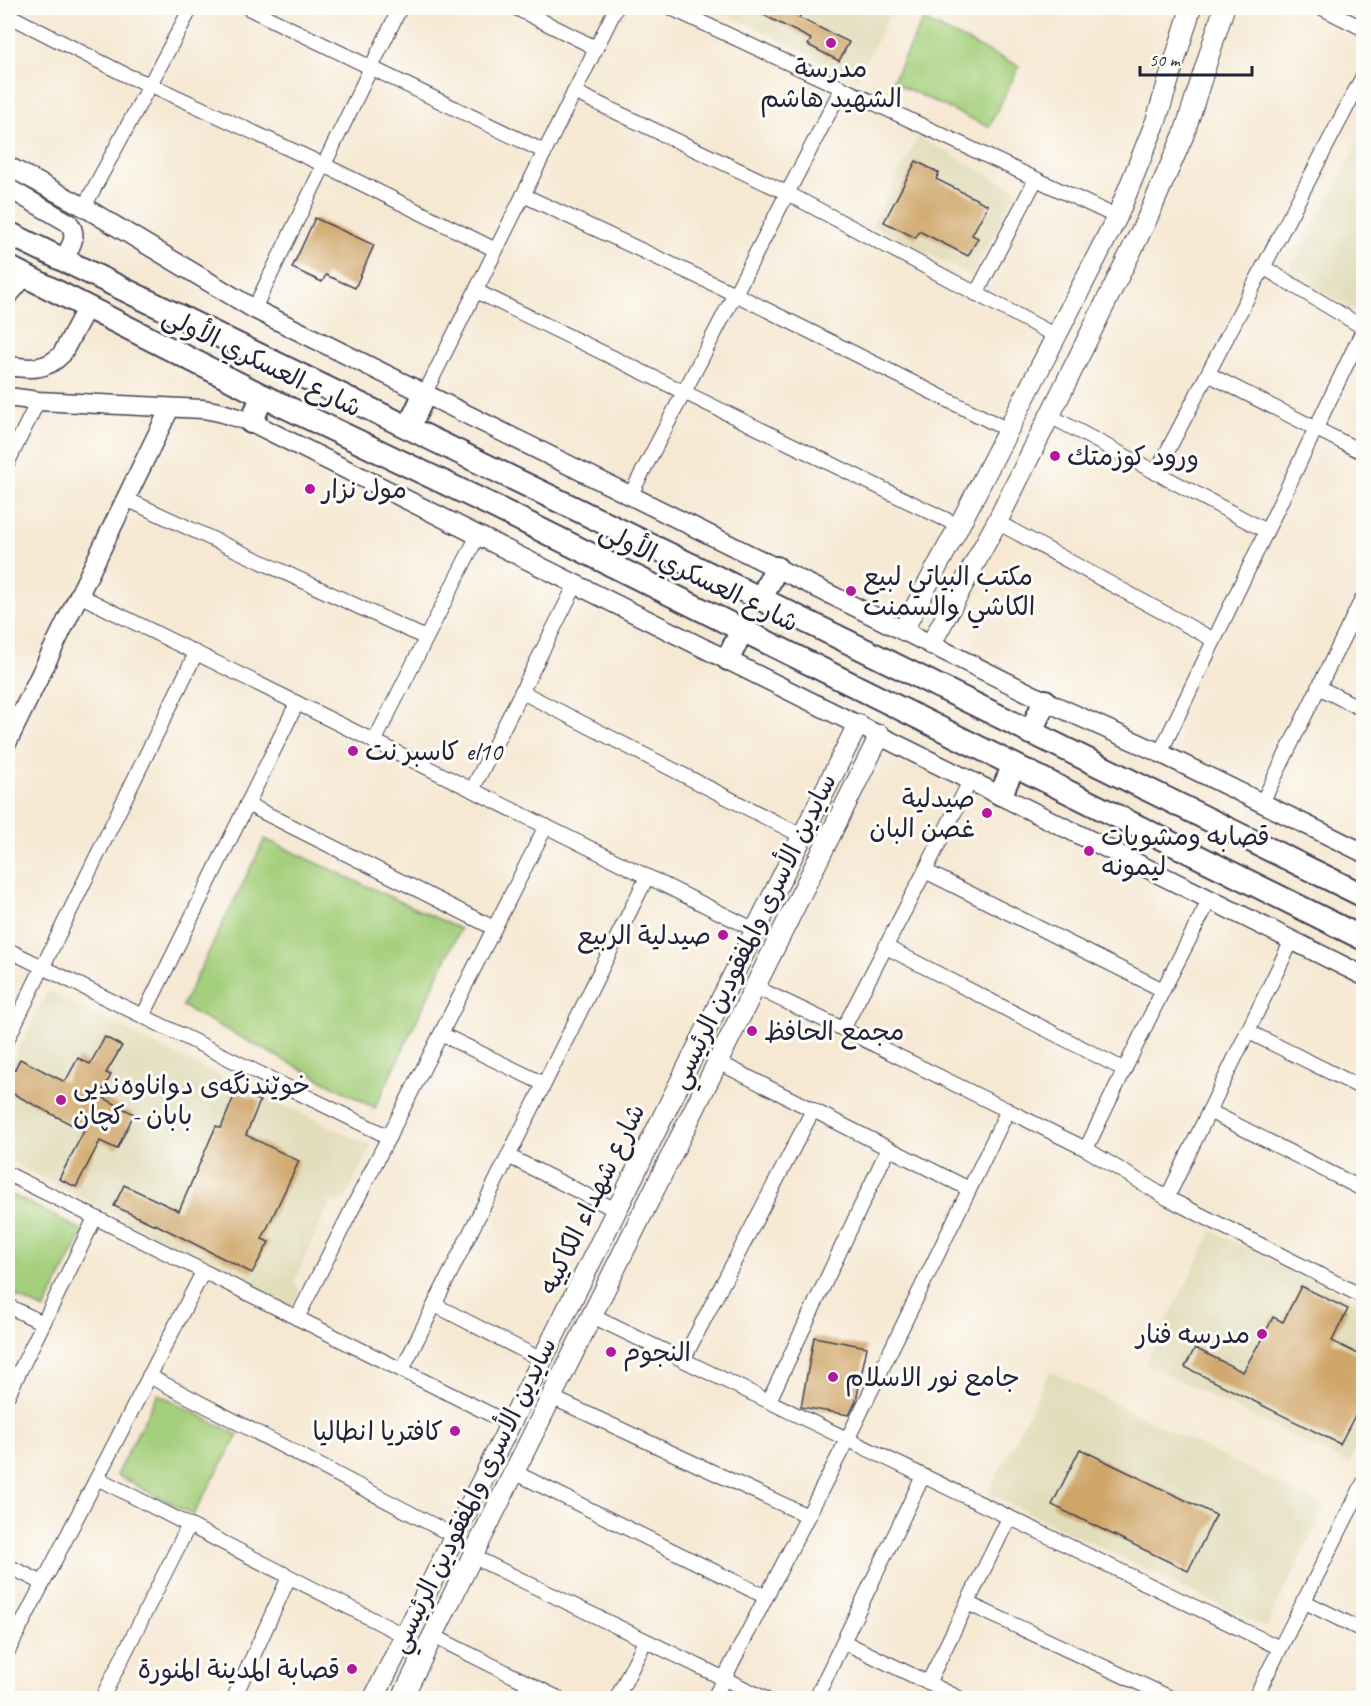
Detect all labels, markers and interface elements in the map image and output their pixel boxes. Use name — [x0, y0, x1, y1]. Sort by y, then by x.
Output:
marker: مدرسة الشهيد هاشم — [824, 36, 838, 50]
scale bar — [1140, 39, 1252, 77]
text: 50 m — [1149, 49, 1182, 71]
place label: مدرسة الشهيد هاشم — [760, 52, 902, 118]
street label: شارع العسكري الأولى — [156, 298, 368, 426]
place label: ورود كوزمتك — [1067, 440, 1199, 473]
marker: ورود كوزمتك — [1048, 449, 1062, 463]
place label: مول نزار — [320, 473, 407, 506]
marker: مول نزار — [303, 482, 317, 496]
street label: شارع العسكري الأولى — [593, 513, 805, 641]
place label: مكتب البياتي لبيع الكاشي والسمنت — [863, 560, 1035, 629]
marker: مكتب البياتي لبيع الكاشي والسمنت — [844, 584, 858, 598]
place label: كاسبر نت el10 — [365, 735, 504, 768]
marker: كاسبر نت el10 — [346, 744, 360, 758]
street label: سايدين الأسرى والمفقودين الرئيسي — [660, 767, 849, 1097]
place label: صيدلية غصن البان — [869, 782, 975, 845]
marker: صيدلية غصن البان — [980, 806, 994, 820]
place label: قصابه ومشويات ليمونه — [1101, 820, 1269, 883]
marker: قصابه ومشويات ليمونه — [1082, 844, 1096, 858]
place label: صيدلية الربيع — [577, 919, 711, 954]
marker: صيدلية الربيع — [716, 928, 730, 942]
place label: مجمع الحافظ — [764, 1015, 904, 1050]
marker: مجمع الحافظ — [745, 1024, 759, 1038]
place label: خوێندنگەی دواناوەندیی بابان - کچان — [73, 1069, 310, 1132]
marker: خوێندنگەی دواناوەندیی بابان - کچان — [54, 1093, 68, 1107]
street label: شارع شهداء الكاكييه — [532, 1098, 653, 1300]
place label: مدرسه فنار — [1134, 1318, 1250, 1351]
marker: مدرسه فنار — [1255, 1327, 1269, 1341]
street label: سايدين الأسرى والمفقودين الرئيسي — [380, 1331, 569, 1661]
place label: النجوم — [623, 1336, 691, 1372]
marker: النجوم — [604, 1345, 618, 1359]
place label: جامع نور الاسلام — [845, 1361, 1020, 1397]
marker: جامع نور الاسلام — [826, 1370, 840, 1384]
place label: كافتريا انطاليا — [312, 1415, 443, 1448]
marker: كافتريا انطاليا — [448, 1424, 462, 1438]
place label: قصابة المدينة المنورة — [138, 1653, 340, 1686]
marker: قصابة المدينة المنورة — [345, 1662, 359, 1676]

